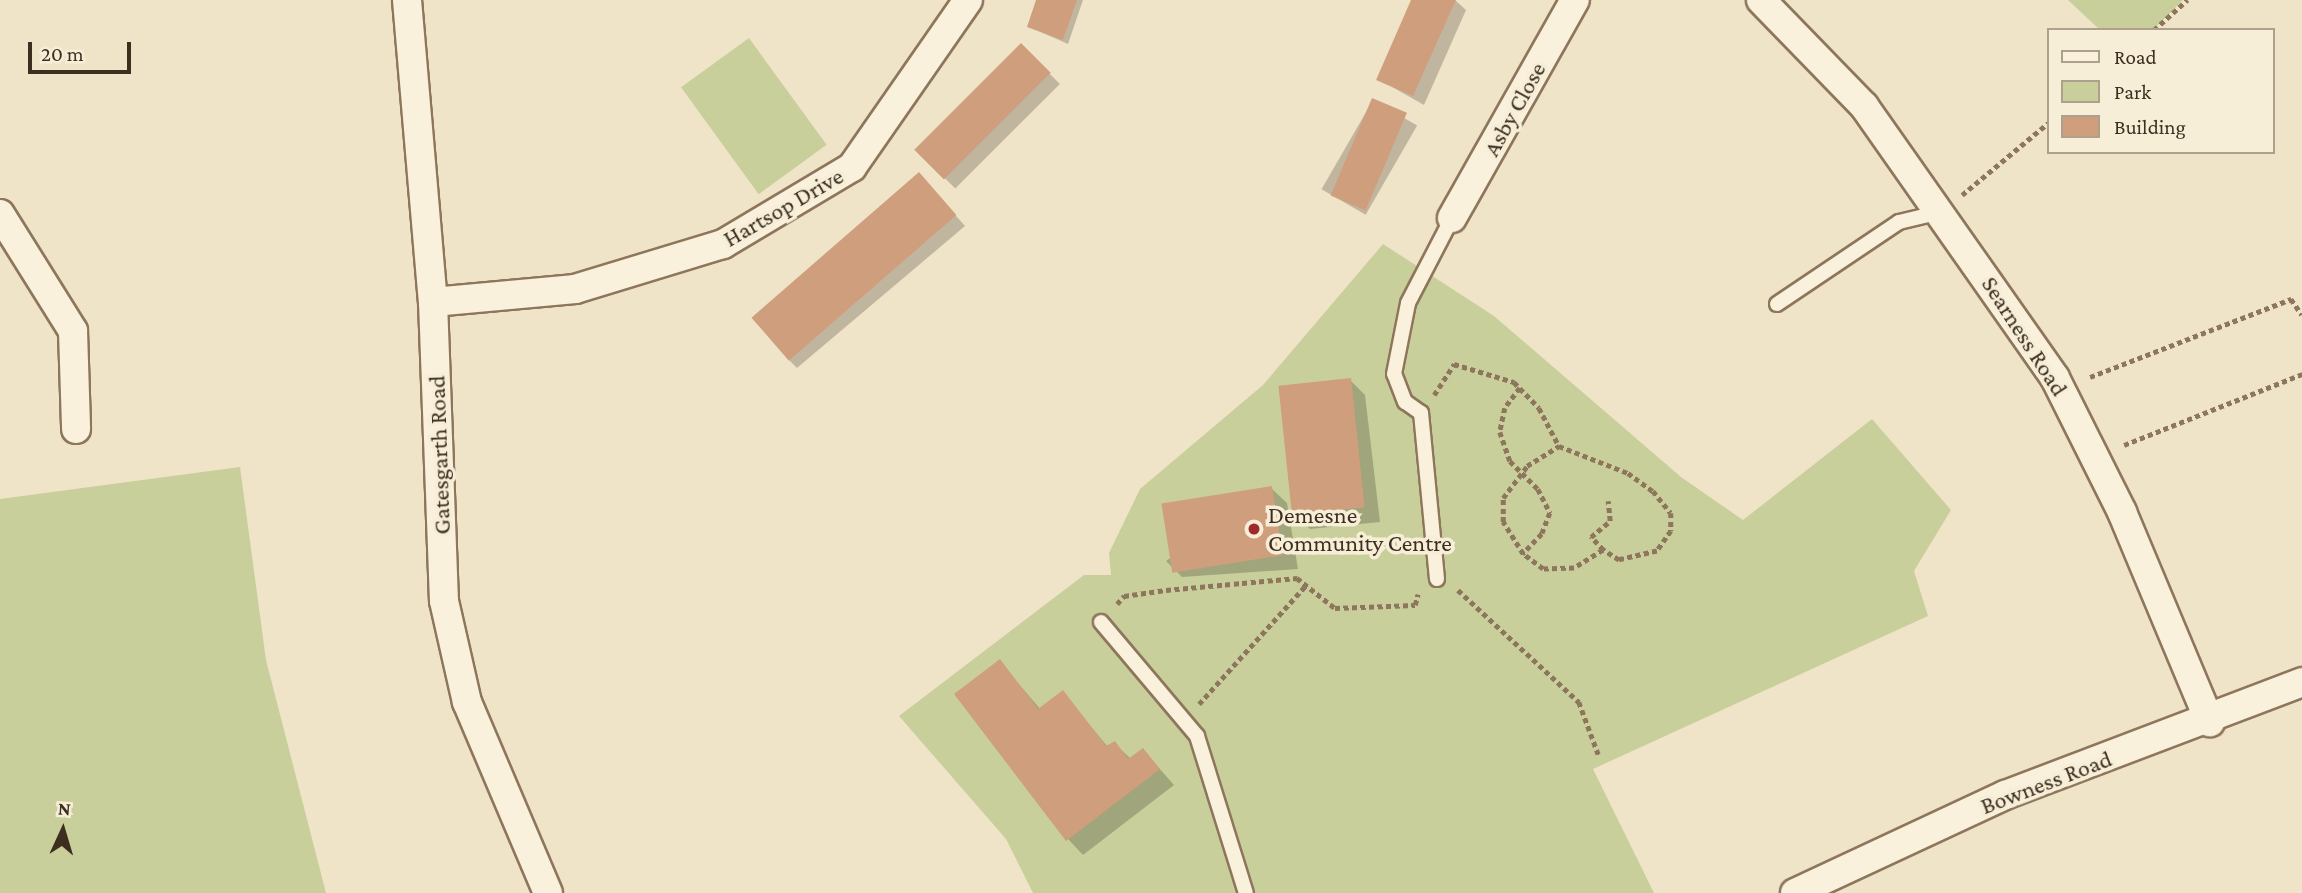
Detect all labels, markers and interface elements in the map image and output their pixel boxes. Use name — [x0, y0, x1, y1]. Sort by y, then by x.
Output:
scale bar — [32, 28, 135, 72]
legend — [2046, 28, 2274, 154]
text: 20 m — [41, 42, 84, 66]
text: Road — [2114, 45, 2157, 69]
street label: Asby Close — [1476, 57, 1552, 161]
text: Park — [2114, 80, 2151, 104]
text: Building — [2114, 115, 2186, 139]
street label: Hartsop Drive — [718, 161, 848, 253]
street label: Searness Road — [1976, 271, 2074, 401]
street label: Gatesgarth Road — [422, 375, 456, 535]
place label: Demesne Community Centre — [1268, 501, 1452, 557]
marker: Demesne Community Centre — [1246, 521, 1262, 537]
street label: Bowness Road — [1976, 744, 2116, 820]
north arrow — [28, 795, 98, 865]
text: N — [57, 798, 72, 819]

